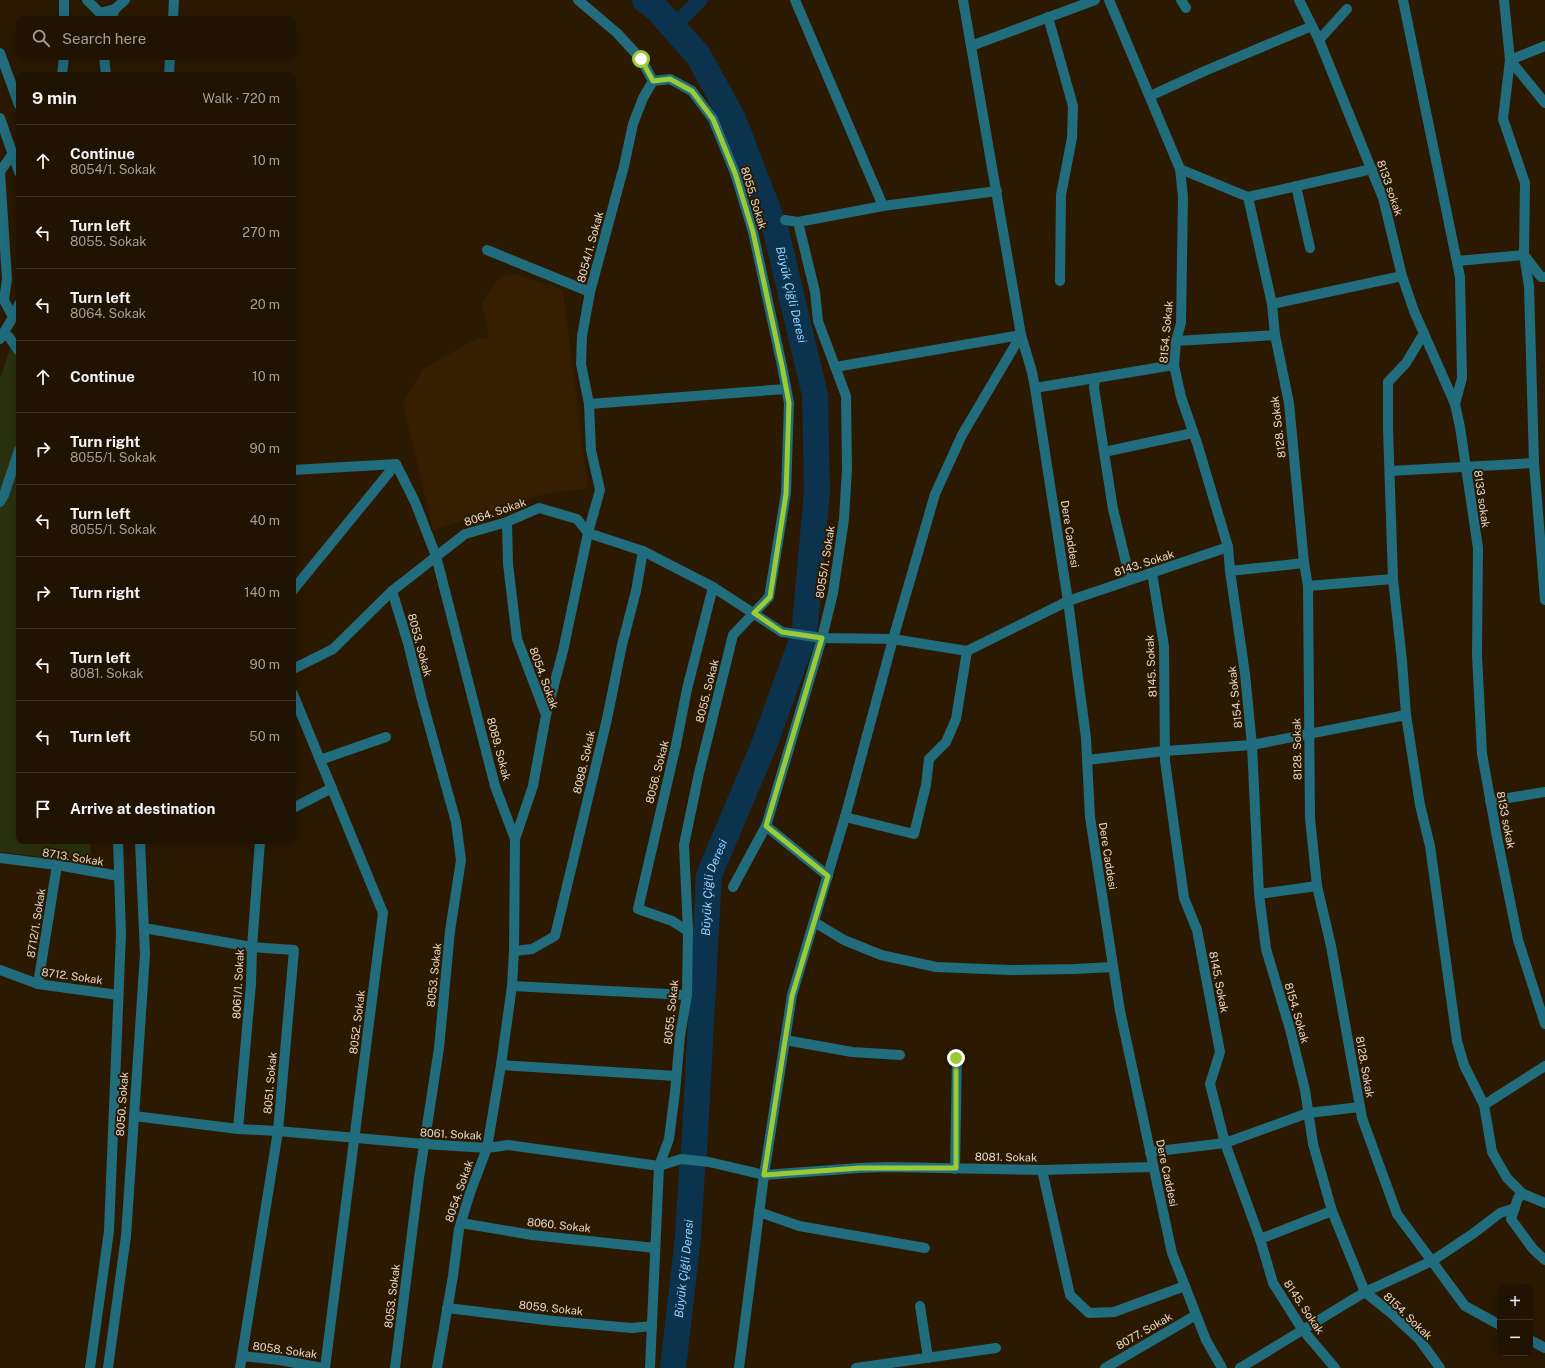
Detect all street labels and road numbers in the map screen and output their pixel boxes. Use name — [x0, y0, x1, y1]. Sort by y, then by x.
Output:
street label: 8133 sokak — [1375, 159, 1405, 217]
street label: 8055. Sokak — [739, 165, 769, 231]
street label: 8054/1. Sokak — [575, 210, 605, 284]
street label: 8154. Sokak — [1157, 300, 1175, 364]
street label: 8128. Sokak — [1268, 395, 1288, 459]
street label: 8133 sokak — [1472, 469, 1492, 529]
street label: 8064. Sokak — [463, 496, 527, 528]
street label: Dere Caddesi — [1059, 499, 1081, 569]
street label: 8055/1. Sokak — [813, 525, 837, 599]
street label: 8143. Sokak — [1112, 548, 1176, 578]
street label: 8053. Sokak — [406, 612, 434, 678]
street label: 8145. Sokak — [1143, 635, 1159, 697]
street label: 8054. Sokak — [527, 646, 561, 710]
street label: 8055. Sokak — [693, 658, 721, 724]
street label: 8154. Sokak — [1226, 665, 1244, 729]
street label: 8089. Sokak — [485, 716, 513, 782]
street label: 8128. Sokak — [1290, 718, 1304, 780]
street label: 8088. Sokak — [571, 729, 597, 795]
street label: 8056. Sokak — [643, 739, 671, 805]
street label: 8133 sokak — [1495, 790, 1517, 850]
street label: Dere Caddesi — [1097, 821, 1119, 891]
street label: 8713. Sokak — [41, 846, 105, 868]
street label: 8712/1. Sokak — [25, 887, 47, 959]
street label: 8053. Sokak — [425, 942, 443, 1008]
street label: 8061/1. Sokak — [230, 949, 246, 1019]
street label: 8145. Sokak — [1207, 950, 1231, 1014]
street label: 8712. Sokak — [41, 966, 103, 986]
street label: 8055. Sokak — [662, 979, 680, 1045]
street label: 8154. Sokak — [1283, 981, 1311, 1045]
street label: 8052. Sokak — [347, 989, 367, 1055]
street label: 8128. Sokak — [1354, 1035, 1376, 1099]
street label: 8051. Sokak — [261, 1051, 279, 1115]
street label: 8050. Sokak — [114, 1071, 130, 1137]
street label: 8061. Sokak — [420, 1126, 482, 1142]
street label: Dere Caddesi — [1154, 1138, 1180, 1208]
street label: 8081. Sokak — [975, 1150, 1037, 1164]
street label: 8054. Sokak — [443, 1158, 475, 1224]
street label: 8060. Sokak — [526, 1216, 592, 1234]
street label: 8053. Sokak — [382, 1263, 402, 1329]
street label: 8145. Sokak — [1282, 1278, 1326, 1336]
street label: 8154. Sokak — [1381, 1290, 1435, 1342]
street label: 8059. Sokak — [518, 1299, 584, 1317]
street label: 8077. Sokak — [1114, 1310, 1174, 1352]
street label: 8058. Sokak — [252, 1340, 318, 1360]

